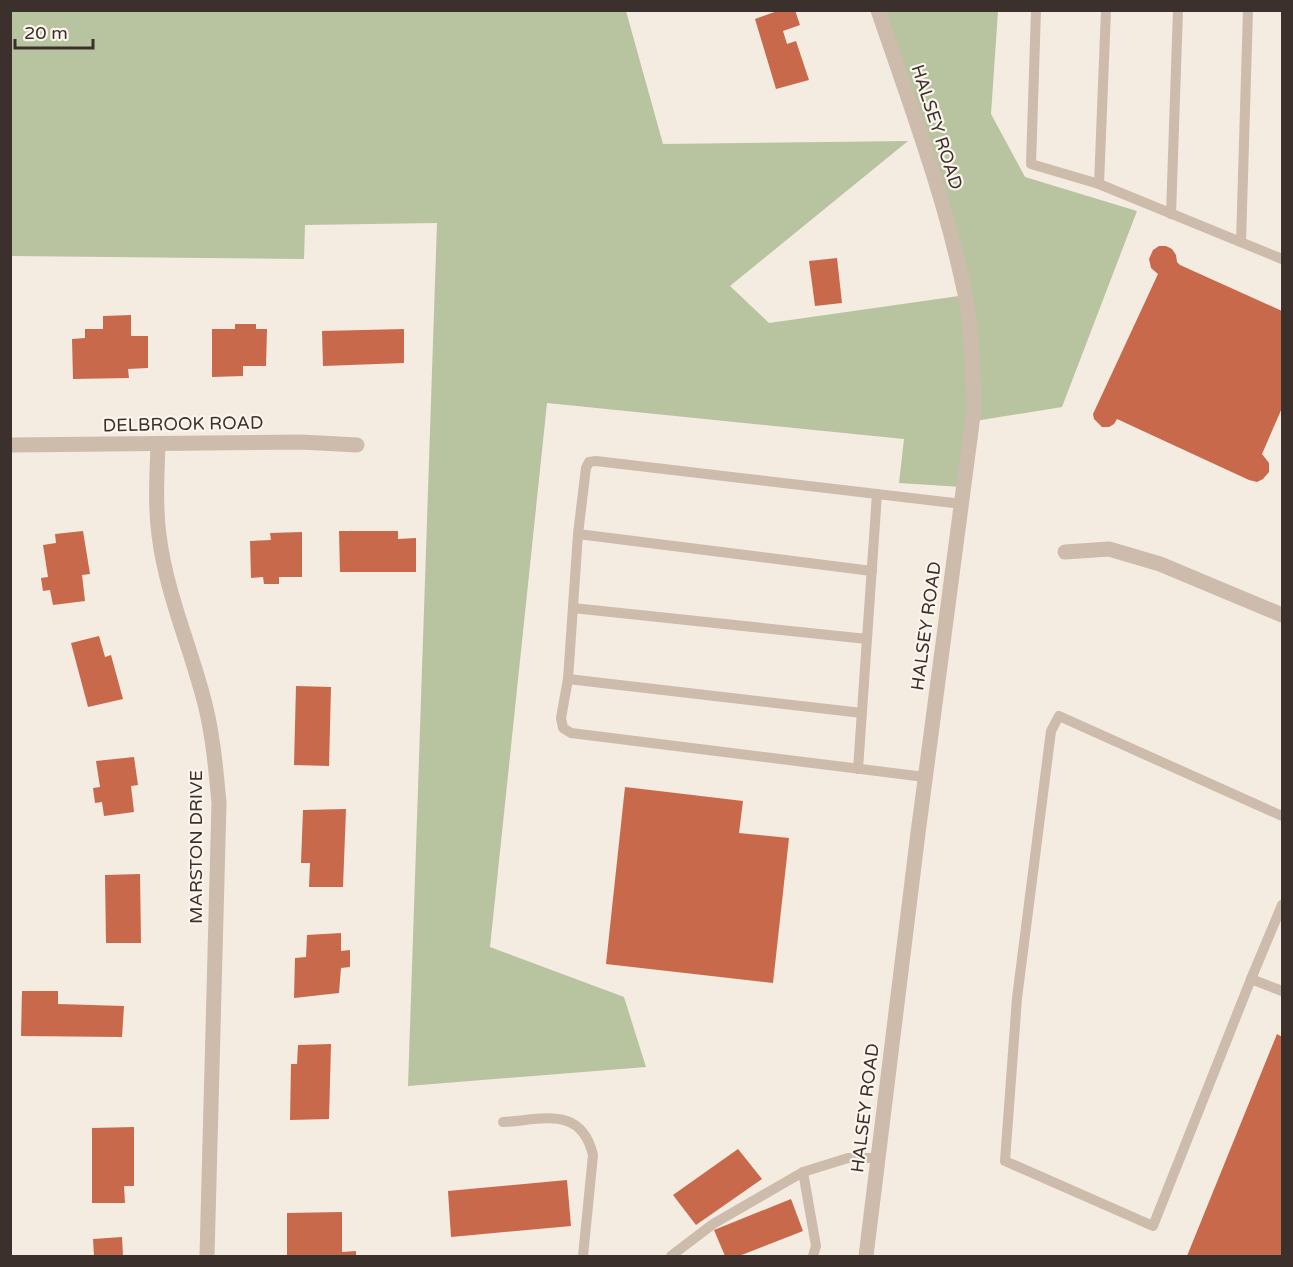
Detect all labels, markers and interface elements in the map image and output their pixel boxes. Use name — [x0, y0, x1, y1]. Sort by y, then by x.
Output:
scale bar — [15, 12, 93, 50]
text: 20 m — [24, 22, 68, 44]
street label: HALSEY ROAD — [906, 62, 968, 192]
street label: DELBROOK ROAD — [102, 412, 264, 436]
street label: HALSEY ROAD — [906, 560, 946, 692]
street label: MARSTON DRIVE — [185, 770, 207, 924]
street label: HALSEY ROAD — [846, 1042, 884, 1174]

